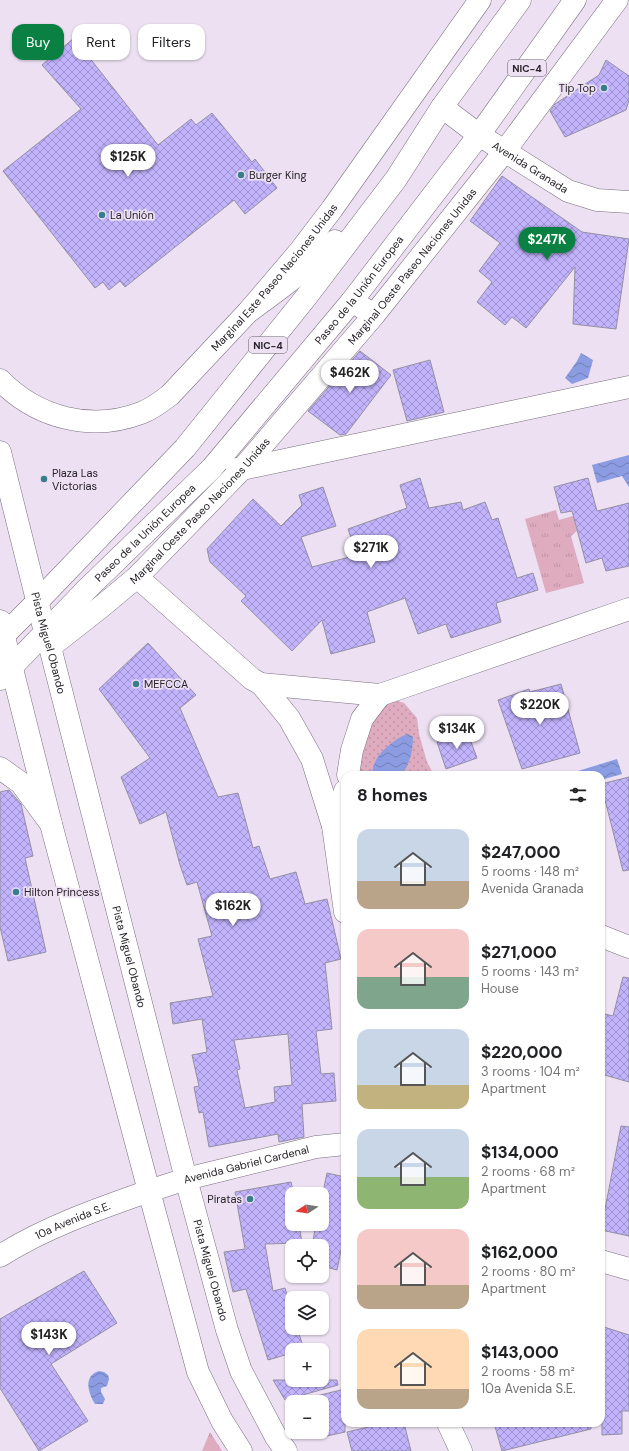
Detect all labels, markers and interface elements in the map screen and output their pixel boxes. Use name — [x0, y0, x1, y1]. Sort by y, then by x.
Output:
chip: Buy — [12, 24, 64, 60]
chip: Rent — [72, 24, 130, 60]
chip: Filters — [138, 24, 205, 60]
road number: NIC-4 — [508, 60, 546, 76]
place label: Tip Top — [559, 81, 596, 95]
marker: Tip Top — [599, 83, 609, 93]
street label: Avenida Granada — [490, 138, 571, 196]
pin: $125K — [100, 144, 156, 178]
text: $125K — [110, 148, 146, 165]
place label: Burger King — [249, 168, 307, 182]
marker: Burger King — [236, 170, 246, 180]
street label: Marginal Oeste Paseo Naciones Unidas — [345, 185, 480, 347]
street label: Marginal Este Paseo Naciones Unidas — [208, 201, 341, 354]
place label: La Unión — [110, 208, 154, 222]
marker: La Unión — [97, 210, 107, 220]
pin: $247K — [519, 227, 575, 261]
text: $247K — [527, 231, 567, 248]
street label: Paseo de la Unión Europea — [312, 233, 406, 347]
road number: NIC-4 — [249, 337, 287, 353]
pin: $462K — [322, 360, 378, 394]
text: $462K — [330, 364, 370, 381]
street label: Marginal Oeste Paseo Naciones Unidas — [127, 435, 273, 587]
place label: Plaza Las Victorias — [52, 466, 98, 493]
marker: Plaza Las Victorias — [39, 474, 49, 484]
street label: Paseo de la Unión Europea — [92, 481, 198, 585]
pin: $271K — [343, 535, 399, 569]
text: $271K — [353, 539, 389, 556]
street label: Pista Miguel Obando — [28, 591, 69, 695]
place label: MEFCCA — [144, 677, 188, 691]
marker: MEFCCA — [131, 679, 141, 689]
pin: $220K — [512, 692, 568, 726]
text: $220K — [520, 696, 560, 713]
pin: $134K — [429, 716, 485, 750]
text: $134K — [438, 720, 476, 737]
text: 8 homes — [357, 784, 428, 806]
icon: filters — [567, 784, 589, 806]
text: $247,000 — [481, 841, 560, 863]
icon: home — [389, 845, 437, 893]
text: 5 rooms · 148 m² — [481, 863, 579, 880]
text: Avenida Granada — [481, 880, 584, 897]
place label: Hilton Princess — [24, 885, 100, 899]
marker: Hilton Princess — [11, 887, 21, 897]
pin: $162K — [205, 893, 261, 927]
text: $162K — [215, 897, 251, 914]
street label: Pista Miguel Obando — [109, 904, 149, 1009]
text: $271,000 — [481, 941, 557, 963]
icon: home — [389, 945, 437, 993]
text: 5 rooms · 143 m² — [481, 963, 579, 980]
text: House — [481, 980, 519, 997]
text: $220,000 — [481, 1041, 562, 1063]
icon: home — [389, 1045, 437, 1093]
text: 3 rooms · 104 m² — [481, 1063, 580, 1080]
text: Apartment — [481, 1080, 546, 1097]
text: $134,000 — [481, 1141, 559, 1163]
street label: Avenida Gabriel Cardenal — [182, 1142, 310, 1186]
icon: home — [389, 1145, 437, 1193]
text: 2 rooms · 68 m² — [481, 1163, 575, 1180]
text: Apartment — [481, 1180, 546, 1197]
north arrow — [285, 1187, 329, 1231]
map controls — [285, 1187, 329, 1439]
place label: Piratas — [207, 1192, 242, 1206]
marker: Piratas — [245, 1194, 255, 1204]
street label: 10a Avenida S.E. — [33, 1198, 112, 1242]
street label: Pista Miguel Obando — [190, 1218, 231, 1323]
button: locate — [285, 1239, 329, 1283]
text: $162,000 — [481, 1241, 558, 1263]
icon: home — [389, 1245, 437, 1293]
text: 2 rooms · 80 m² — [481, 1263, 576, 1280]
text: Apartment — [481, 1280, 546, 1297]
button: layers — [285, 1291, 329, 1335]
pin: $143K — [21, 1322, 77, 1356]
text: $143K — [30, 1326, 68, 1343]
text: $143,000 — [481, 1341, 559, 1363]
button: + — [285, 1343, 329, 1387]
icon: home — [389, 1345, 437, 1393]
text: 2 rooms · 58 m² — [481, 1363, 575, 1380]
text: 10a Avenida S.E. — [481, 1380, 576, 1397]
button: − — [285, 1395, 329, 1439]

